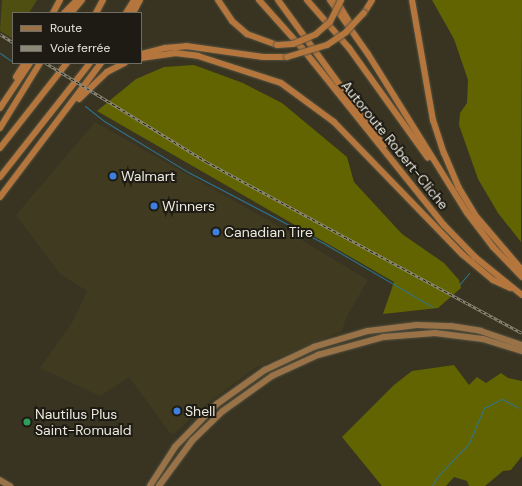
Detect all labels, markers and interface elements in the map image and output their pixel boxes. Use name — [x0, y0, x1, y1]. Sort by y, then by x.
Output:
legend — [12, 12, 142, 64]
text: Route — [50, 20, 82, 36]
text: Voie ferrée — [50, 40, 110, 56]
street label: Autoroute Robert-Cliche — [338, 77, 452, 213]
place label: Walmart — [121, 168, 175, 184]
marker: Walmart — [108, 171, 118, 181]
place label: Winners — [162, 198, 215, 214]
marker: Winners — [149, 201, 159, 211]
place label: Canadian Tire — [224, 224, 313, 240]
marker: Canadian Tire — [211, 227, 221, 237]
place label: Shell — [185, 403, 215, 419]
place label: Nautilus Plus Saint-Romuald — [35, 406, 131, 438]
marker: Shell — [172, 406, 182, 416]
marker: Nautilus Plus Saint-Romuald — [22, 417, 32, 427]

